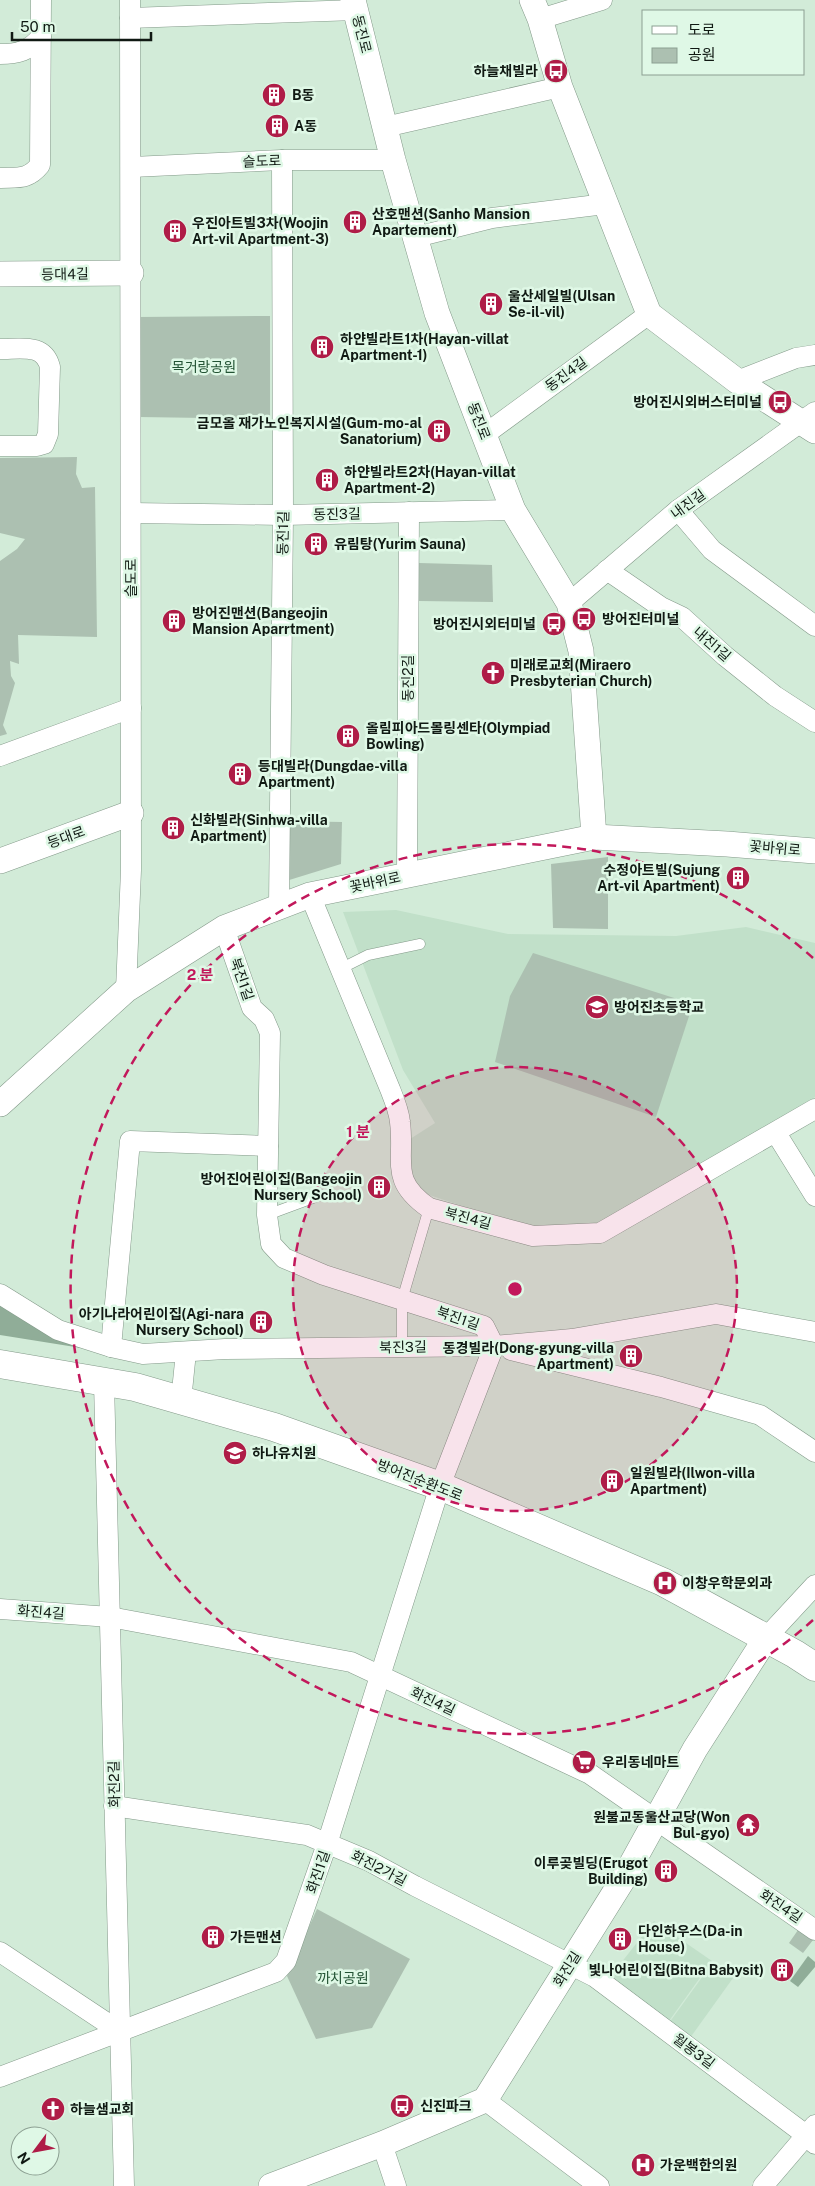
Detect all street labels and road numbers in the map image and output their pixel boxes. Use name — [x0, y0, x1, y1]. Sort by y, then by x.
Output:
street label: 동진로 — [350, 13, 374, 55]
street label: 슬도로 — [242, 152, 282, 170]
street label: 등대4길 — [41, 266, 89, 282]
street label: 동진4길 — [542, 354, 590, 394]
street label: 동진로 — [465, 400, 493, 442]
street label: 내진길 — [668, 486, 708, 522]
street label: 동진3길 — [313, 506, 361, 522]
street label: 동진1길 — [275, 511, 291, 555]
street label: 슬도로 — [123, 559, 139, 597]
street label: 내진1길 — [690, 623, 734, 665]
street label: 동진2길 — [400, 655, 416, 701]
street label: 등대로 — [45, 823, 87, 851]
street label: 꽃바위로 — [749, 838, 801, 858]
street label: 꽃바위로 — [348, 869, 402, 895]
street label: 북진1길 — [227, 955, 257, 1003]
street label: 북진4길 — [443, 1204, 493, 1232]
street label: 북진1길 — [434, 1303, 482, 1333]
street label: 북진3길 — [379, 1339, 427, 1355]
street label: 방어진순환도로 — [375, 1456, 465, 1504]
street label: 화진4길 — [17, 1602, 65, 1622]
street label: 화진4길 — [408, 1684, 458, 1718]
street label: 화진2길 — [106, 1760, 122, 1808]
street label: 화진2가길 — [349, 1847, 409, 1889]
street label: 화진1길 — [303, 1848, 333, 1896]
street label: 화진4길 — [757, 1886, 805, 1926]
street label: 화진길 — [550, 1948, 584, 1990]
street label: 월봉3길 — [670, 2030, 718, 2072]

